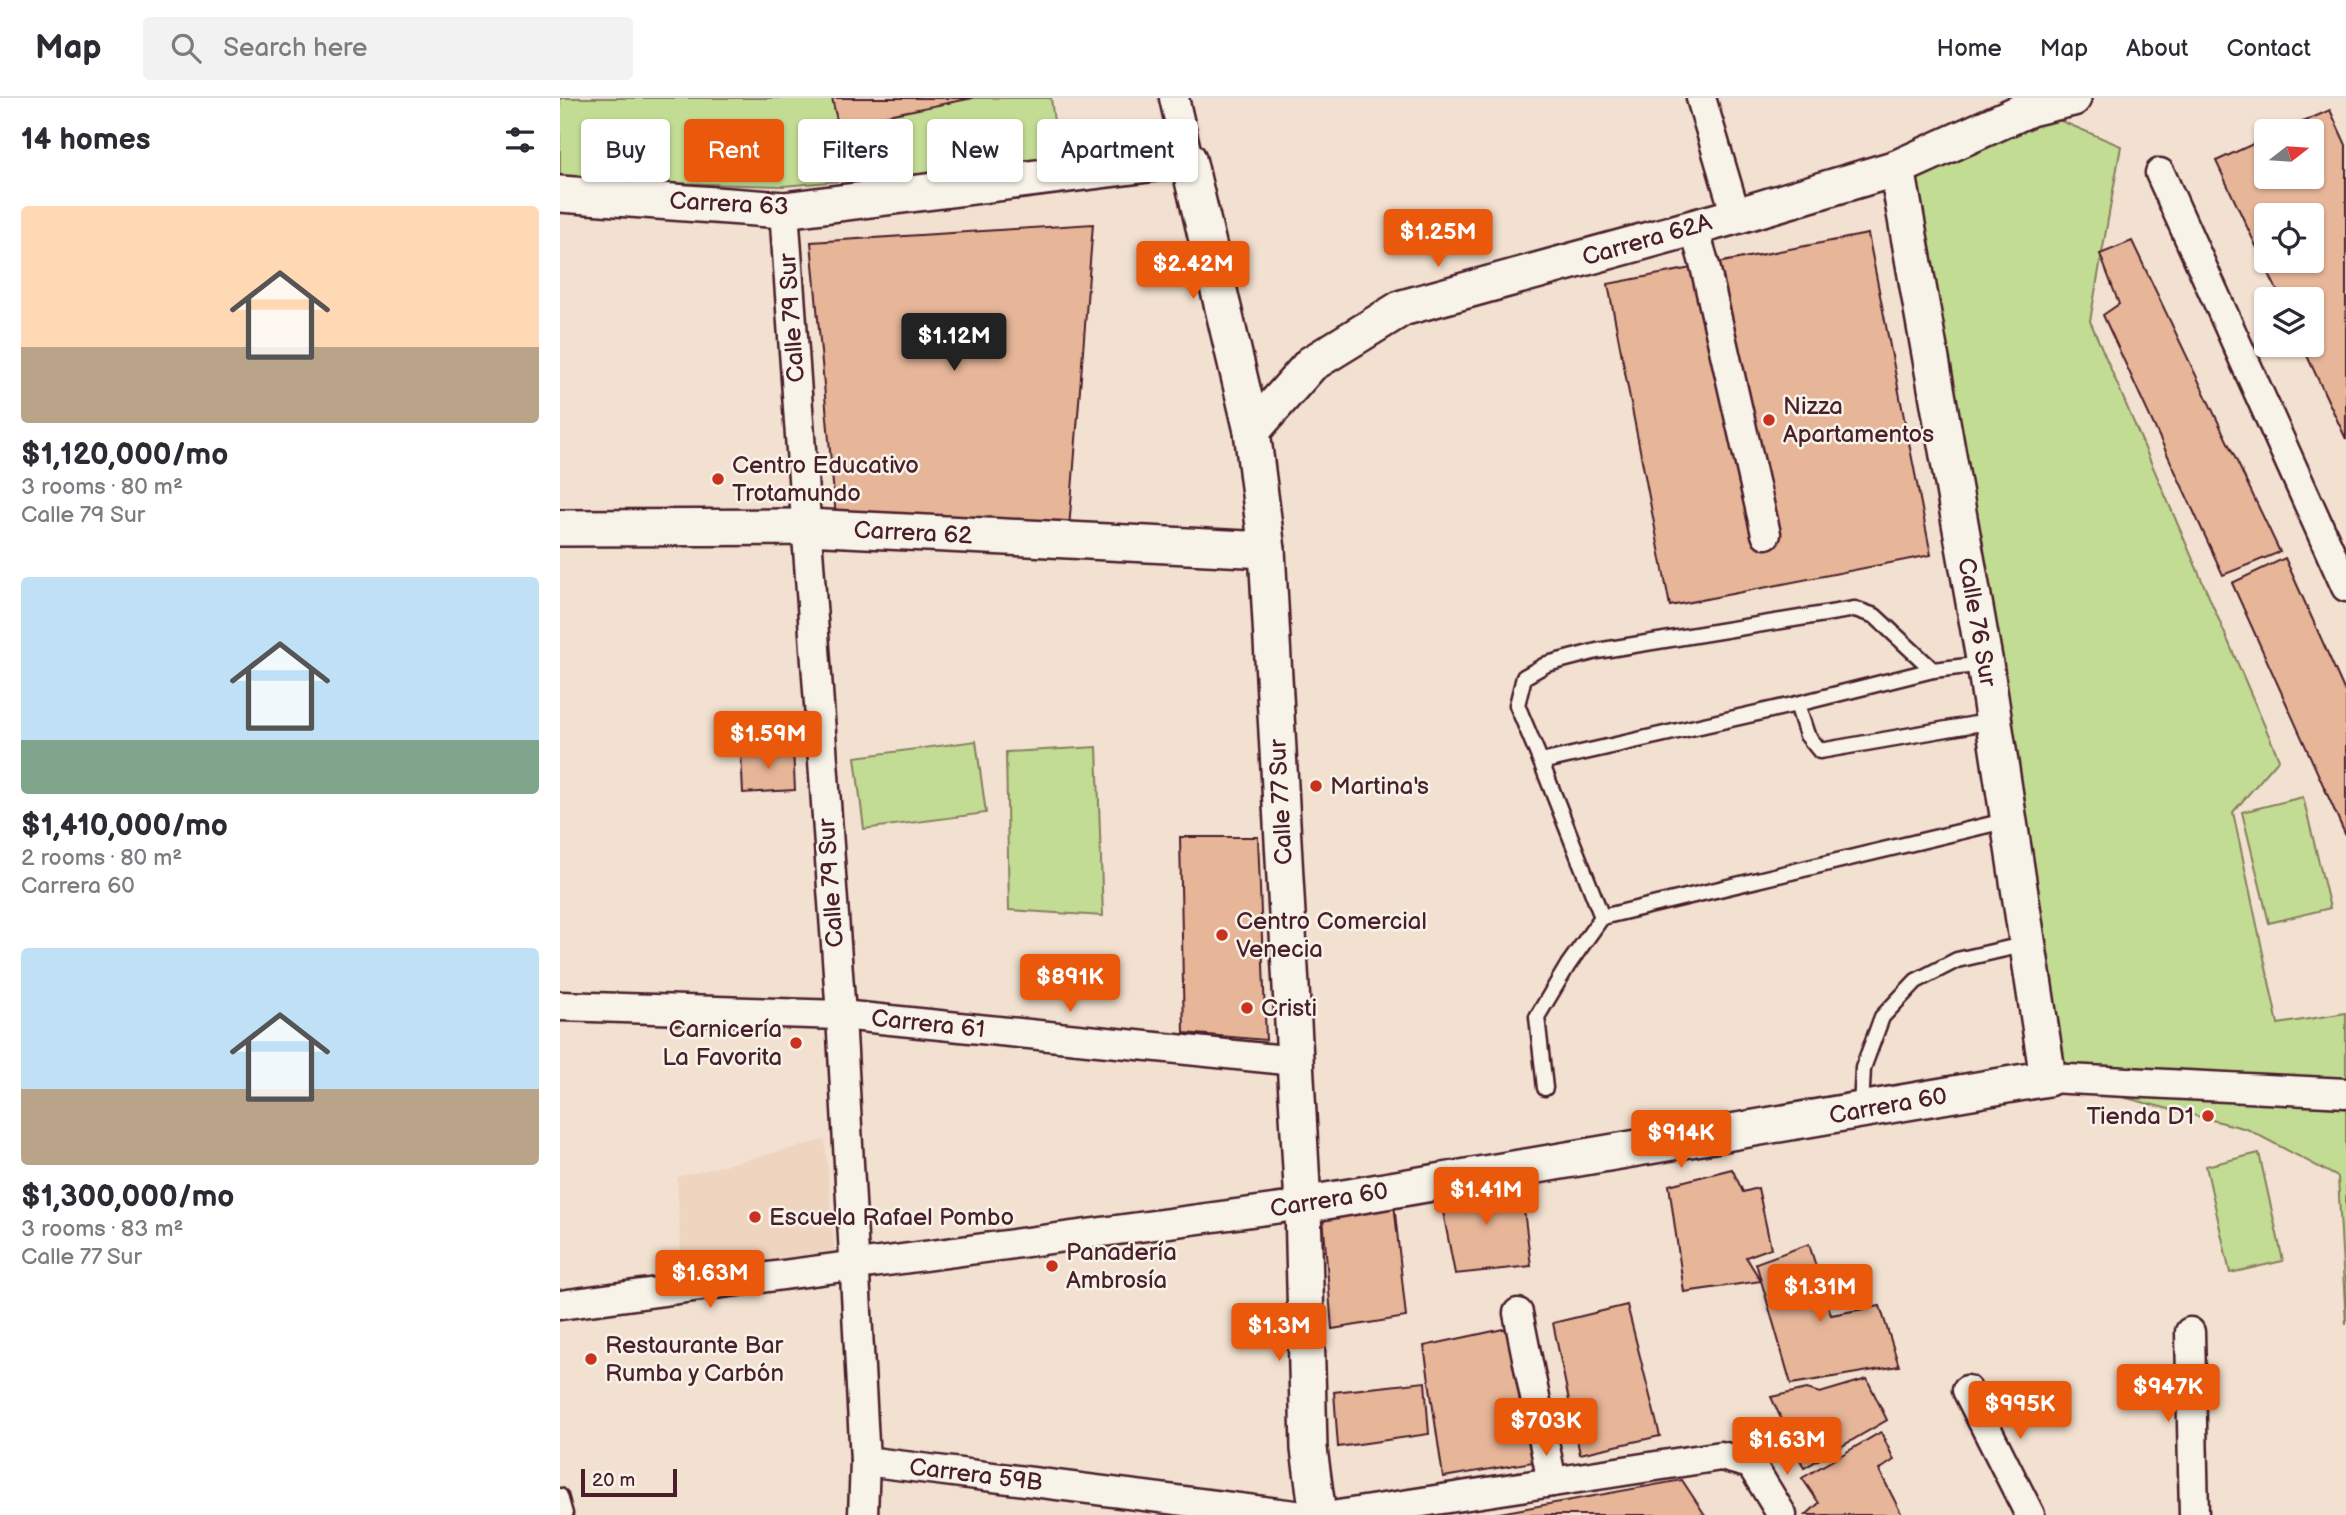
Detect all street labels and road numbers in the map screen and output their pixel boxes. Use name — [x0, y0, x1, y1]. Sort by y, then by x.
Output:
street label: Carrera 63 — [669, 186, 789, 222]
street label: Carrera 62A — [1579, 208, 1715, 272]
street label: Calle 79 Sur — [773, 252, 811, 384]
street label: Carrera 62 — [853, 515, 973, 551]
street label: Calle 76 Sur — [1951, 555, 2003, 689]
street label: Calle 77 Sur — [1263, 738, 1299, 866]
street label: Calle 79 Sur — [812, 817, 850, 949]
street label: Carrera 61 — [870, 1004, 986, 1044]
street label: Carrera 60 — [1827, 1081, 1949, 1131]
street label: Carrera 60 — [1268, 1176, 1390, 1224]
street label: Carrera 59B — [908, 1452, 1044, 1498]

